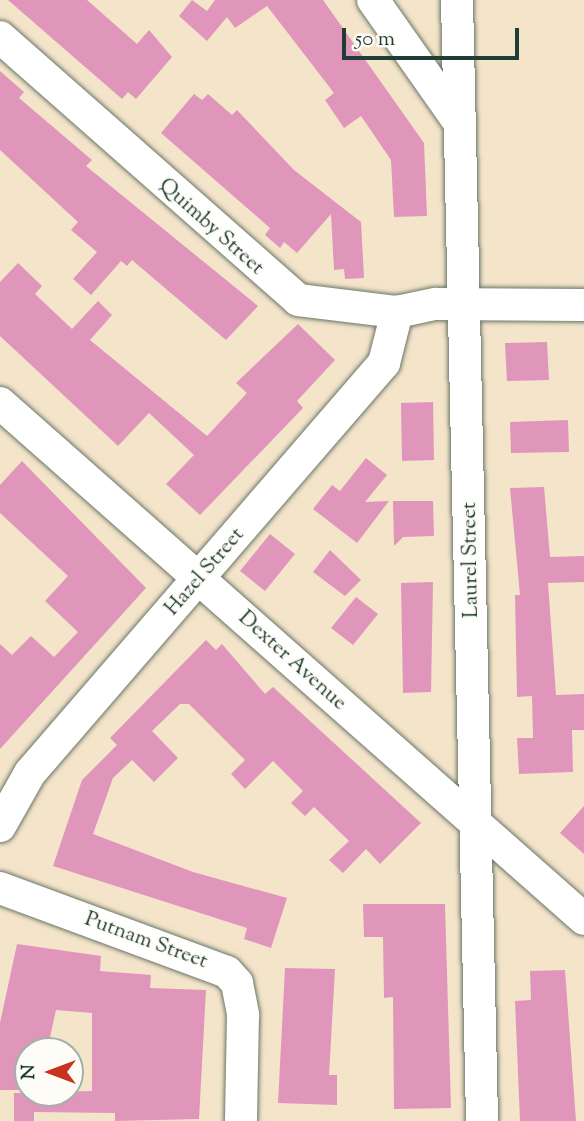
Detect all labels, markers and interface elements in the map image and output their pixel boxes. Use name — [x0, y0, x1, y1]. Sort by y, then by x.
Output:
scale bar — [346, 14, 523, 58]
text: 50 m — [355, 25, 395, 55]
street label: Quimby Street — [153, 173, 269, 281]
street label: Laurel Street — [457, 502, 485, 618]
street label: Hazel Street — [160, 523, 250, 621]
street label: Dexter Avenue — [233, 606, 351, 716]
street label: Putnam Street — [81, 907, 211, 975]
north arrow — [14, 1037, 84, 1107]
text: N — [16, 1064, 43, 1080]

